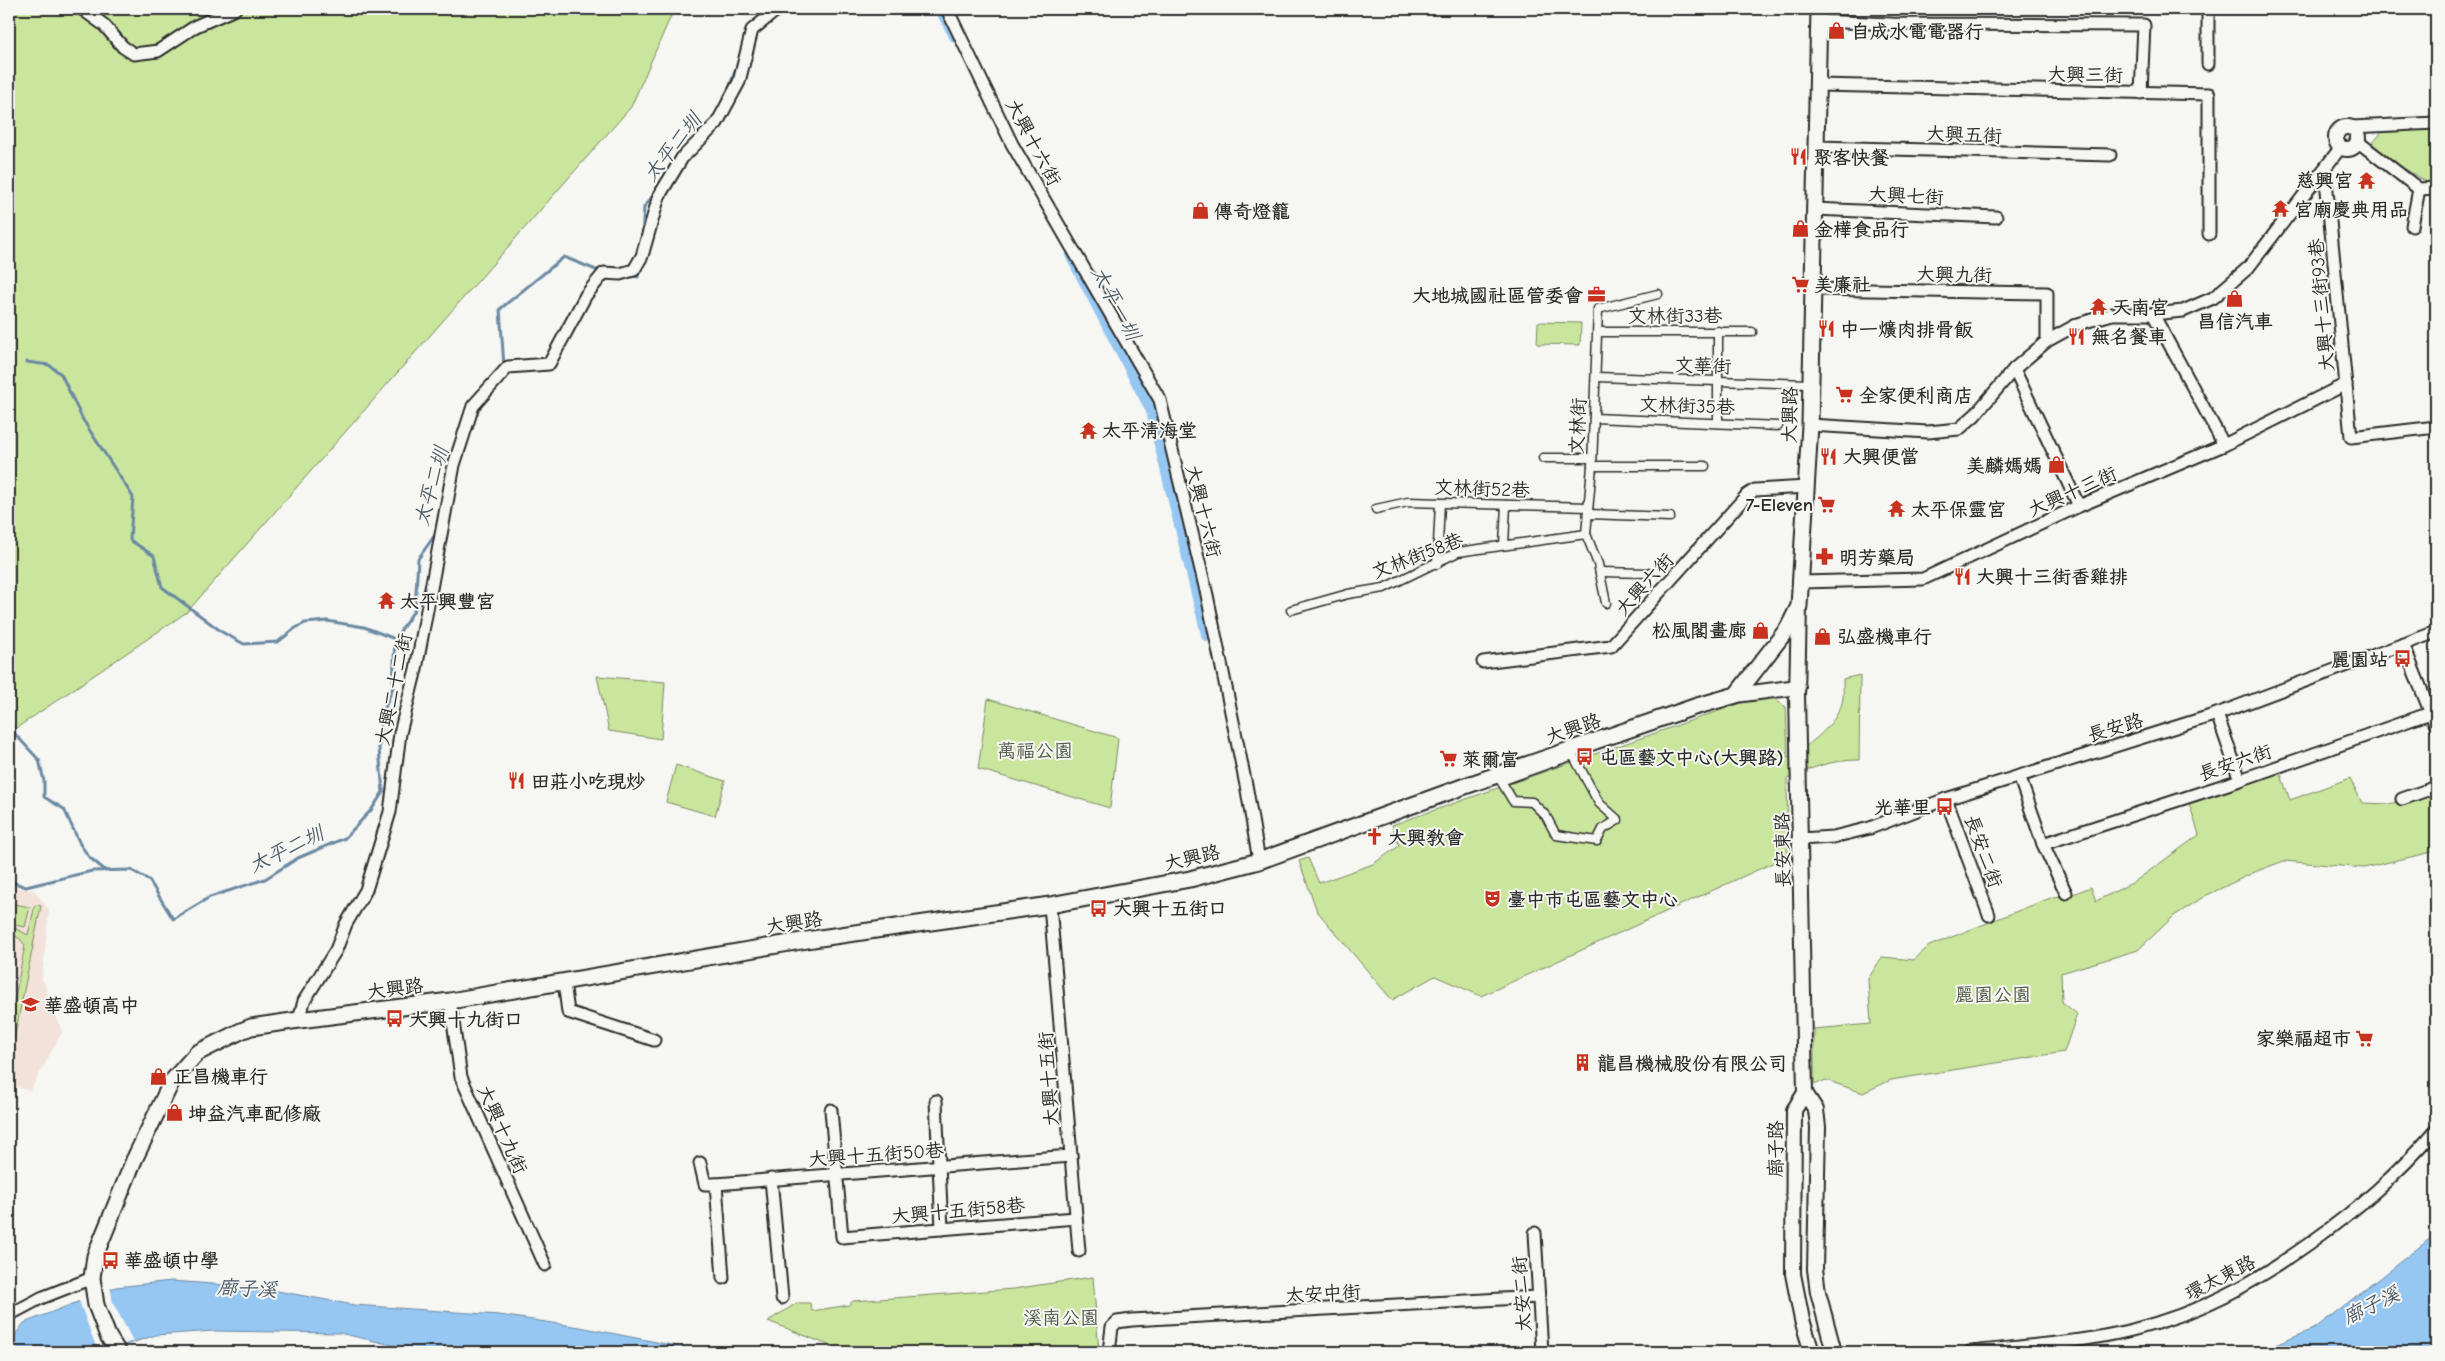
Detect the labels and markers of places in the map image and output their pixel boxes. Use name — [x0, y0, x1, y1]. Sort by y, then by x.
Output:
shop icon: 自成水電電器行 — [1827, 21, 1847, 41]
place label: 自成水電電器行 — [1851, 21, 1984, 43]
restaurant icon: 聚客快餐 — [1789, 147, 1809, 167]
place label: 聚客快餐 — [1813, 147, 1889, 169]
place label: 慈興宮 — [2296, 170, 2353, 192]
temple icon: 慈興宮 — [2357, 170, 2377, 190]
temple icon: 宮廟慶典用品 — [2270, 199, 2290, 219]
place label: 宮廟慶典用品 — [2294, 199, 2408, 221]
shop icon: 傳奇燈籠 — [1190, 201, 1210, 221]
place label: 傳奇燈籠 — [1214, 201, 1290, 223]
shop icon: 金樺食品行 — [1790, 219, 1810, 239]
place label: 金樺食品行 — [1814, 219, 1909, 241]
supermarket icon: 美廉社 — [1790, 274, 1810, 294]
place label: 美廉社 — [1814, 274, 1871, 296]
place label: 大地城國社區管委會 — [1412, 285, 1583, 307]
office icon: 大地城國社區管委會 — [1587, 285, 1607, 305]
shop icon: 昌信汽車 — [2225, 288, 2245, 308]
temple icon: 天南宮 — [2088, 297, 2108, 317]
place label: 天南宮 — [2112, 297, 2169, 319]
place label: 昌信汽車 — [2197, 311, 2273, 333]
restaurant icon: 中一爌肉排骨飯 — [1816, 319, 1836, 339]
place label: 中一爌肉排骨飯 — [1840, 319, 1973, 341]
restaurant icon: 無名餐車 — [2067, 326, 2087, 346]
place label: 無名餐車 — [2091, 326, 2167, 348]
supermarket icon: 全家便利商店 — [1835, 385, 1855, 405]
place label: 全家便利商店 — [1859, 385, 1973, 407]
temple icon: 太平清海堂 — [1078, 420, 1098, 440]
place label: 太平清海堂 — [1102, 420, 1197, 442]
restaurant icon: 大興便當 — [1819, 446, 1839, 466]
place label: 大興便當 — [1843, 446, 1919, 468]
place label: 美麟媽媽 — [1966, 455, 2042, 477]
shop icon: 美麟媽媽 — [2046, 455, 2066, 475]
place label: 7-Eleven — [1746, 494, 1813, 516]
supermarket icon: 7-Eleven — [1817, 494, 1837, 514]
temple icon: 太平保靈宮 — [1887, 499, 1907, 519]
place label: 太平保靈宮 — [1911, 499, 2006, 521]
pharmacy icon: 明芳藥局 — [1815, 547, 1835, 567]
place label: 明芳藥局 — [1839, 547, 1915, 569]
restaurant icon: 大興十三街香雞排 — [1952, 566, 1972, 586]
place label: 大興十三街香雞排 — [1976, 566, 2128, 588]
temple icon: 太平興豐宮 — [376, 591, 396, 611]
place label: 太平興豐宮 — [400, 591, 495, 613]
place label: 松風閣畫廊 — [1652, 620, 1747, 642]
shop icon: 松風閣畫廊 — [1751, 620, 1771, 640]
shop icon: 弘盛機車行 — [1813, 626, 1833, 646]
place label: 弘盛機車行 — [1837, 626, 1932, 648]
place label: 麗園站 — [2331, 649, 2388, 671]
bus stop icon: 麗園站 — [2392, 649, 2412, 669]
bus stop icon: 屯區藝文中心(大興路) — [1575, 747, 1595, 767]
place label: 屯區藝文中心(大興路) — [1599, 747, 1784, 769]
supermarket icon: 萊爾富 — [1438, 749, 1458, 769]
place label: 萊爾富 — [1462, 749, 1519, 771]
restaurant icon: 田莊小吃現炒 — [507, 771, 527, 791]
place label: 田莊小吃現炒 — [531, 771, 645, 793]
place label: 光華里 — [1874, 797, 1931, 819]
bus stop icon: 光華里 — [1935, 797, 1955, 817]
church icon: 大興教會 — [1364, 827, 1384, 847]
place label: 大興教會 — [1388, 827, 1464, 849]
theatre icon: 臺中市屯區藝文中心 — [1483, 889, 1503, 909]
place label: 臺中市屯區藝文中心 — [1507, 889, 1678, 911]
bus stop icon: 大興十五街口 — [1089, 898, 1109, 918]
place label: 大興十五街口 — [1113, 898, 1227, 920]
school or university icon: 華盛頓高中 — [20, 995, 40, 1015]
place label: 華盛頓高中 — [44, 995, 139, 1017]
bus stop icon: 大興十九街口 — [385, 1009, 405, 1029]
place label: 大興十九街口 — [409, 1009, 523, 1031]
place label: 家樂福超市 — [2256, 1028, 2351, 1050]
supermarket icon: 家樂福超市 — [2355, 1028, 2375, 1048]
building icon: 龍昌機械股份有限公司 — [1573, 1053, 1593, 1073]
place label: 龍昌機械股份有限公司 — [1597, 1053, 1787, 1075]
shop icon: 正昌機車行 — [149, 1066, 169, 1086]
place label: 正昌機車行 — [173, 1066, 268, 1088]
shop icon: 坤益汽車配修廠 — [164, 1103, 184, 1123]
place label: 坤益汽車配修廠 — [188, 1103, 321, 1125]
bus stop icon: 華盛頓中學 — [100, 1250, 120, 1270]
place label: 華盛頓中學 — [124, 1250, 219, 1272]

